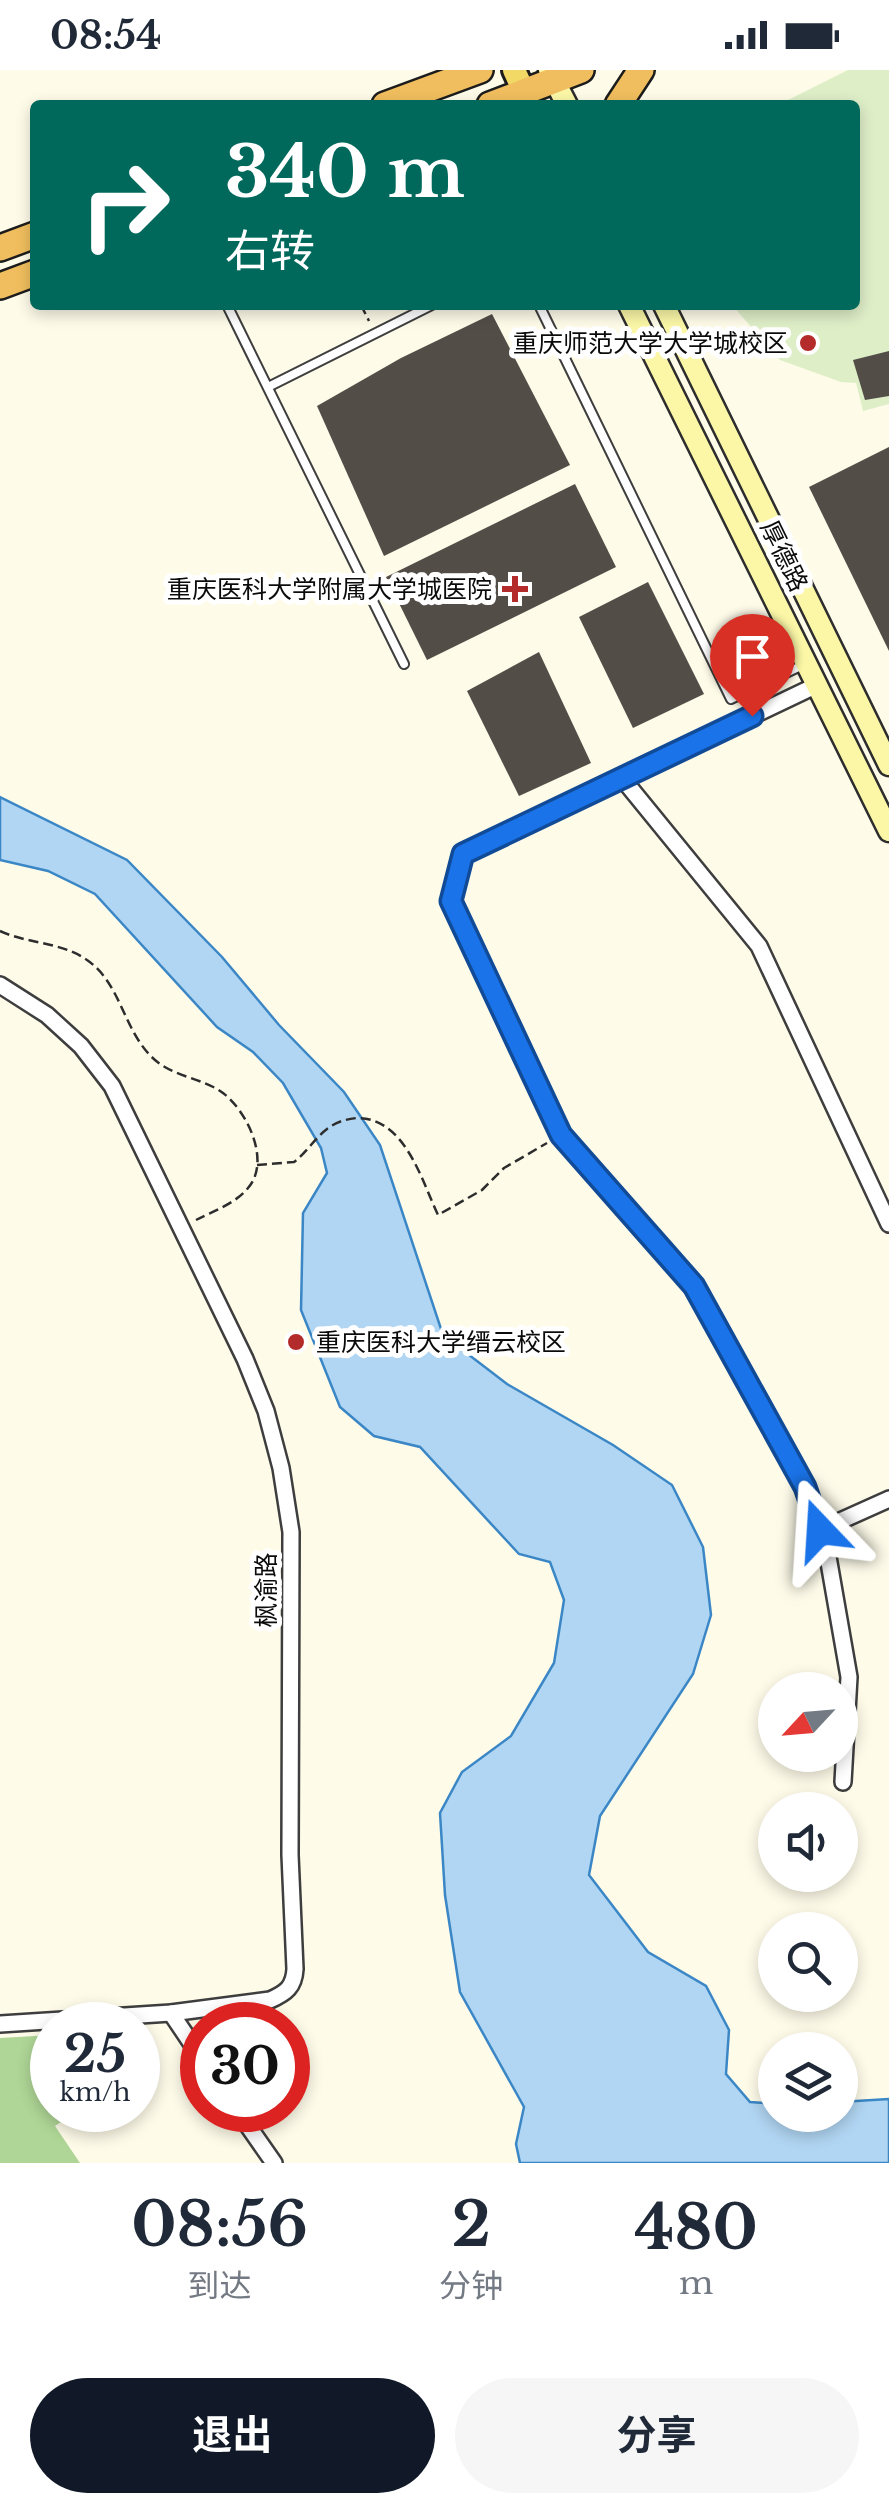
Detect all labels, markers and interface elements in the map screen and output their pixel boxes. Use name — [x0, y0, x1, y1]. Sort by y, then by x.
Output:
text: 08:54 — [50, 12, 161, 59]
text: 340 m — [225, 129, 465, 216]
icon: right — [60, 140, 190, 270]
text: 右转 — [225, 223, 315, 279]
place label: 重庆师范大学大学城校区 — [513, 328, 788, 359]
marker: 重庆师范大学大学城校区 — [797, 332, 819, 354]
street label: 厚德路 — [754, 515, 814, 597]
place label: 重庆医科大学附属大学城医院 — [167, 574, 492, 605]
marker: 重庆医科大学附属大学城医院 — [502, 576, 528, 602]
pin — [710, 614, 795, 717]
icon: arrive — [725, 629, 780, 684]
place label: 重庆医科大学缙云校区 — [316, 1327, 566, 1358]
marker: 重庆医科大学缙云校区 — [285, 1331, 307, 1353]
position arrow — [768, 1478, 872, 1582]
street label: 枫渝路 — [251, 1552, 282, 1628]
north arrow — [758, 1672, 858, 1772]
map controls — [758, 1672, 858, 2132]
button: sound — [758, 1792, 858, 1892]
button: search — [758, 1912, 858, 2012]
speed limit sign: 30 — [180, 2002, 310, 2132]
text: 25 — [64, 2023, 126, 2086]
button: layers — [758, 2032, 858, 2132]
text: km/h — [60, 2077, 130, 2108]
text: 08:56 — [131, 2188, 308, 2262]
text: 2 — [452, 2188, 491, 2262]
text: 480 — [634, 2191, 758, 2265]
text: m — [679, 2263, 713, 2303]
text: 到达 — [188, 2266, 252, 2306]
text: 分钟 — [439, 2266, 503, 2306]
button: 退出 — [30, 2378, 435, 2493]
button: 分享 — [455, 2378, 859, 2493]

